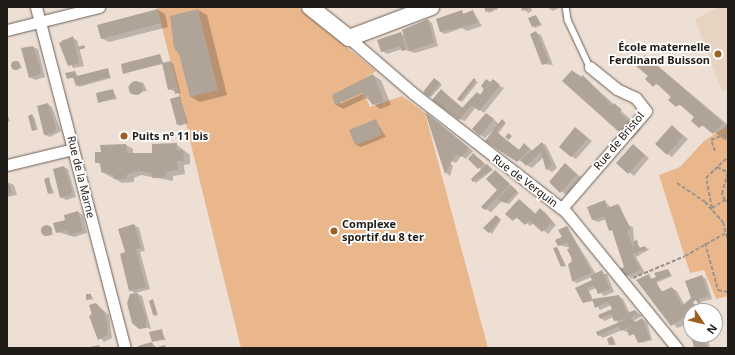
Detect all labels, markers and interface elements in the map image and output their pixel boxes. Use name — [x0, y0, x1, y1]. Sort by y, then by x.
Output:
place label: École maternelle Ferdinand Buisson — [609, 41, 710, 67]
marker: École maternelle Ferdinand Buisson — [713, 49, 723, 59]
street label: Rue de Bristol — [591, 109, 647, 173]
place label: Puits n° 11 bis — [132, 129, 208, 143]
marker: Puits n° 11 bis — [119, 131, 129, 141]
street label: Rue de la Marne — [64, 135, 98, 219]
street label: Rue de Verquin — [490, 152, 560, 210]
place label: Complexe sportif du 8 ter — [342, 218, 424, 244]
marker: Complexe sportif du 8 ter — [329, 226, 339, 236]
north arrow — [683, 303, 723, 343]
text: N — [704, 322, 721, 338]

